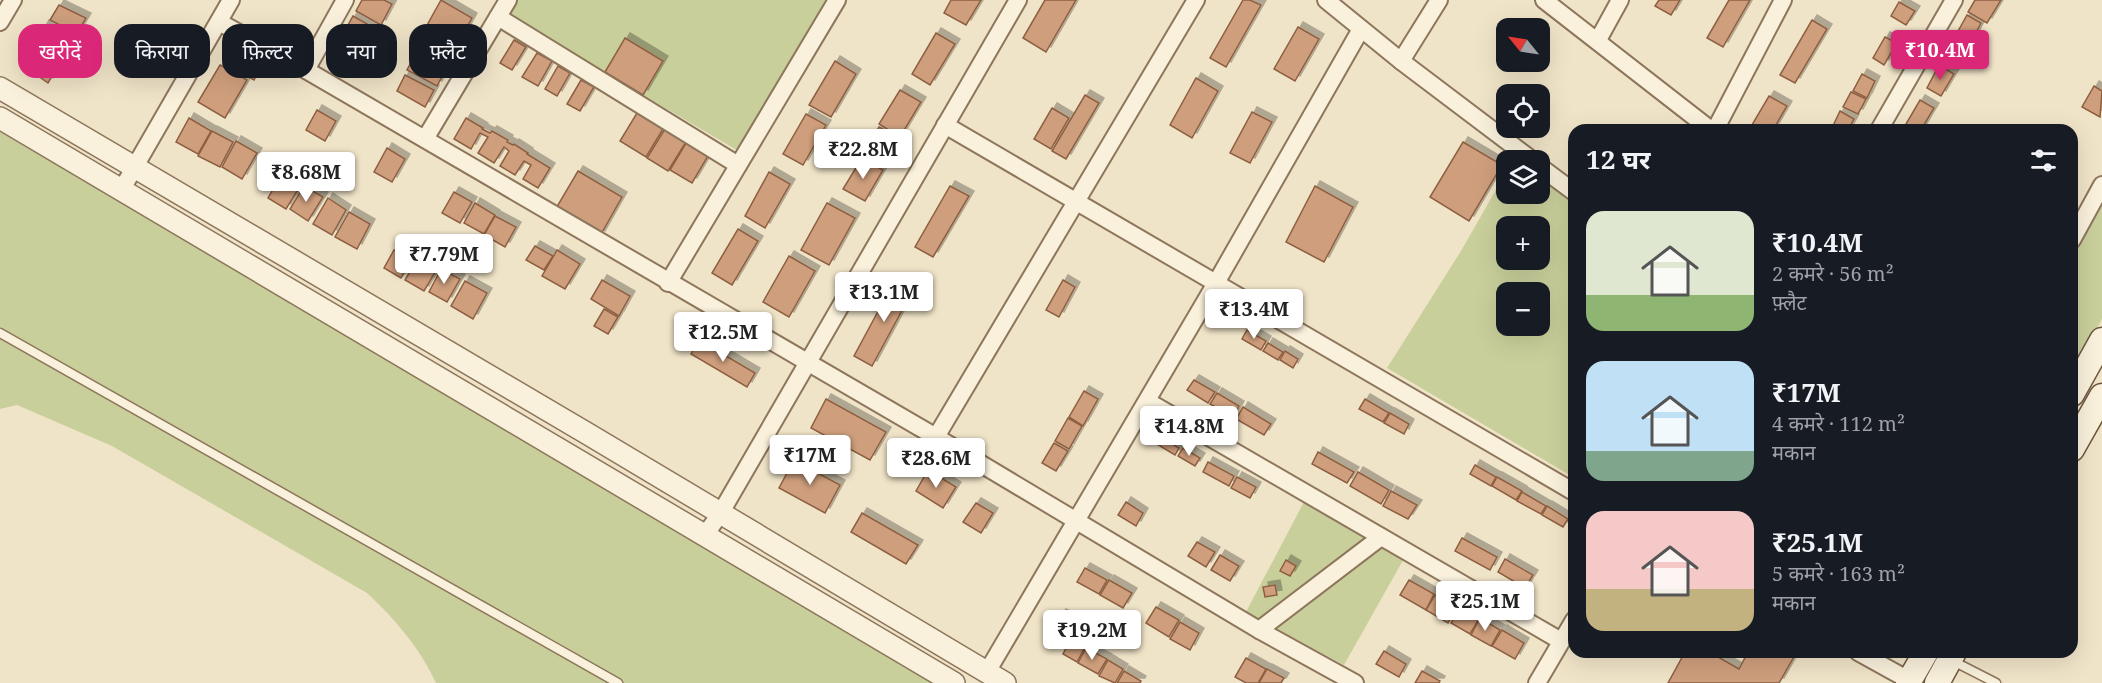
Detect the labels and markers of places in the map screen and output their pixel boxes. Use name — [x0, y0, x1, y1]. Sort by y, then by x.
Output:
pin: ₹10.4M — [1891, 30, 1989, 81]
pin: ₹22.8M — [814, 129, 912, 180]
pin: ₹8.68M — [257, 152, 355, 203]
pin: ₹7.79M — [395, 234, 493, 285]
pin: ₹13.1M — [835, 272, 933, 323]
pin: ₹13.4M — [1205, 289, 1303, 340]
pin: ₹12.5M — [674, 312, 772, 363]
pin: ₹14.8M — [1140, 406, 1238, 457]
pin: ₹17M — [774, 435, 846, 486]
pin: ₹28.6M — [887, 438, 985, 489]
pin: ₹25.1M — [1436, 581, 1534, 632]
pin: ₹19.2M — [1043, 610, 1141, 661]

